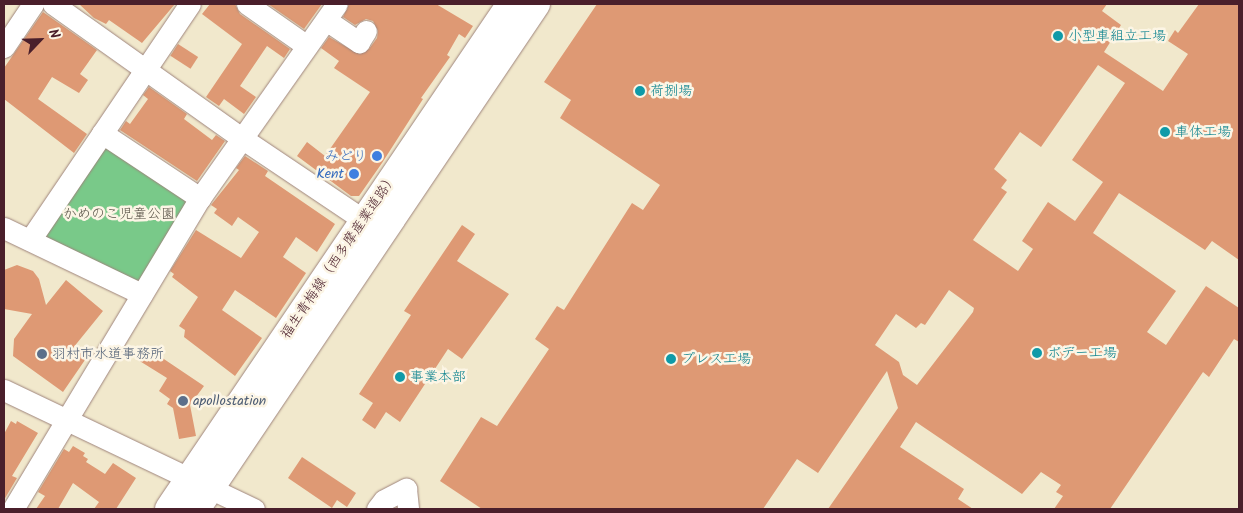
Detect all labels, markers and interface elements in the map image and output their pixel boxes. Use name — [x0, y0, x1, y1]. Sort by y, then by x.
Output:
north arrow — [15, 15, 65, 65]
text: N — [42, 25, 66, 42]
place label: 小型車組立工場 — [1068, 28, 1166, 44]
marker: 小型車組立工場 — [1052, 30, 1064, 42]
place label: 荷捌場 — [650, 83, 692, 99]
marker: 荷捌場 — [634, 85, 646, 97]
place label: 車体工場 — [1175, 124, 1231, 140]
marker: 車体工場 — [1159, 126, 1171, 138]
place label: みどり — [325, 148, 367, 164]
marker: みどり — [371, 150, 383, 162]
place label: Kent — [317, 166, 344, 182]
marker: Kent — [348, 168, 360, 180]
street label: 福生青梅線（西多摩産業道路） — [277, 170, 401, 342]
park label: かめのこ児童公園 — [63, 206, 175, 222]
place label: ボデー工場 — [1047, 345, 1117, 361]
place label: 羽村市水道事務所 — [52, 346, 164, 362]
marker: ボデー工場 — [1031, 347, 1043, 359]
marker: 羽村市水道事務所 — [36, 348, 48, 360]
place label: プレス工場 — [681, 351, 751, 367]
marker: プレス工場 — [665, 353, 677, 365]
place label: 事業本部 — [410, 369, 466, 385]
marker: 事業本部 — [394, 371, 406, 383]
place label: apollostation — [193, 393, 266, 409]
marker: apollostation — [177, 395, 189, 407]

